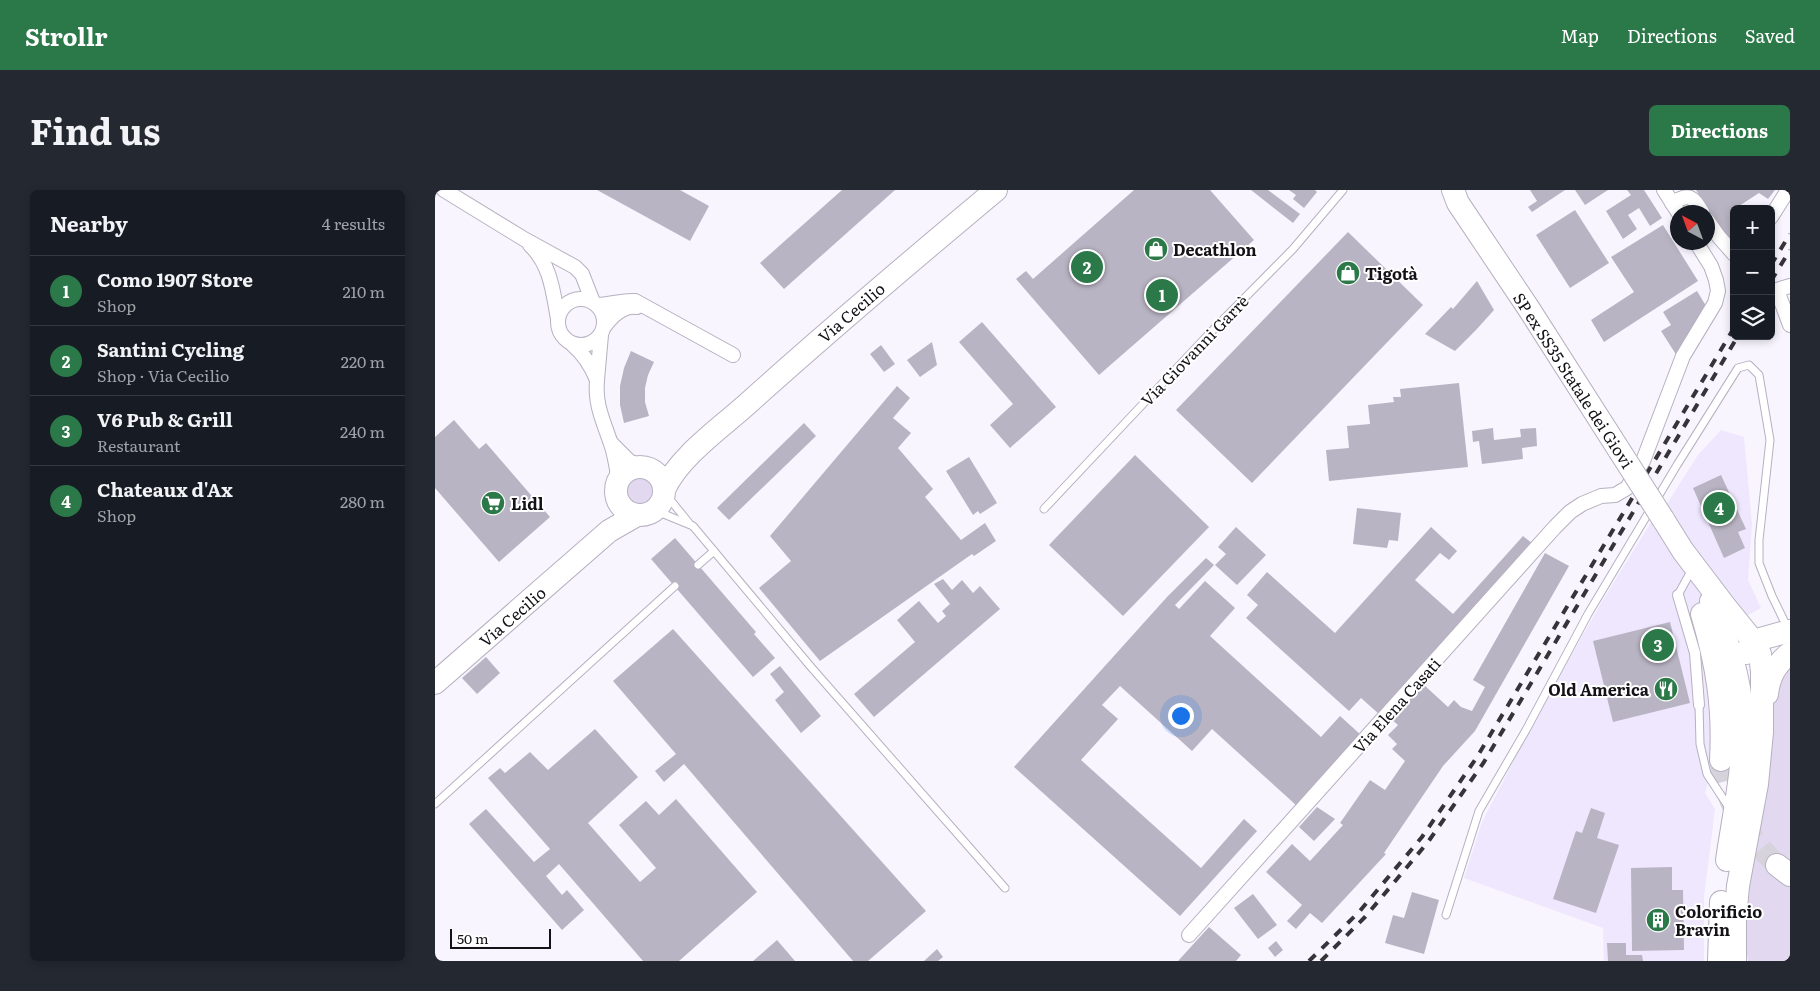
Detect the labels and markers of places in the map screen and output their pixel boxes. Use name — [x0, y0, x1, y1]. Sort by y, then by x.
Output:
shop icon: Decathlon — [1143, 236, 1169, 262]
place label: Decathlon — [1173, 237, 1257, 261]
pin: 2 — [1071, 248, 1103, 286]
shop icon: Tigotà — [1335, 260, 1361, 286]
place label: Tigotà — [1365, 261, 1419, 285]
pin: 1 — [1146, 276, 1178, 314]
pin: 4 — [1703, 489, 1735, 527]
supermarket icon: Lidl — [480, 490, 506, 516]
place label: Lidl — [511, 491, 544, 515]
pin: 3 — [1642, 626, 1674, 664]
restaurant icon: Old America — [1653, 676, 1679, 702]
place label: Old America — [1548, 677, 1650, 701]
place label: Colorificio Bravin — [1675, 899, 1762, 941]
building icon: Colorificio Bravin — [1645, 907, 1671, 933]

